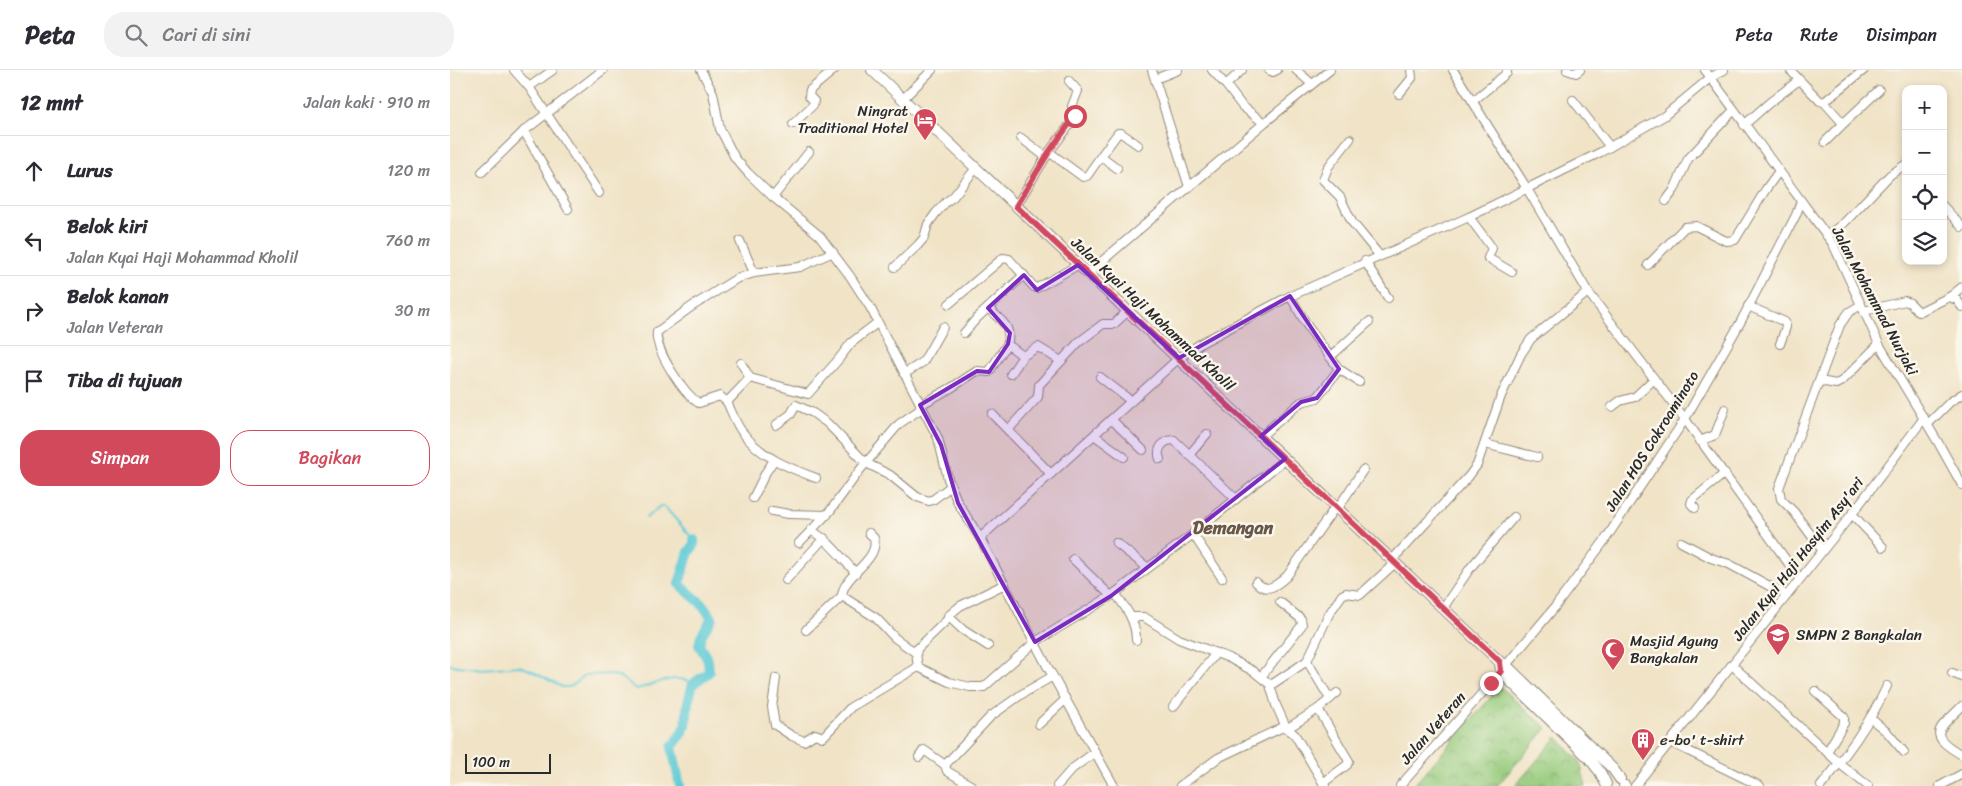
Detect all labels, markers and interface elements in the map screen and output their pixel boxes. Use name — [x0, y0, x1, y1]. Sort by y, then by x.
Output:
search box — [104, 12, 454, 57]
text: Peta — [25, 14, 74, 56]
text: Cari di sini — [162, 18, 251, 51]
text: Peta — [1735, 19, 1772, 51]
text: Rute — [1800, 19, 1838, 51]
text: Disimpan — [1866, 19, 1937, 51]
icon: search — [122, 21, 150, 49]
text: 12 mnt — [20, 84, 83, 122]
map controls — [1902, 85, 1947, 265]
button: + — [1902, 85, 1947, 130]
text: Jalan kaki · 910 m — [304, 88, 430, 117]
place label: Ningrat Traditional Hotel — [798, 98, 909, 141]
route start — [1064, 105, 1087, 128]
hotel icon: Ningrat Traditional Hotel — [912, 107, 938, 141]
button: − — [1902, 130, 1947, 175]
text: Lurus — [67, 154, 113, 187]
text: 120 m — [387, 156, 430, 185]
icon: ahead — [20, 157, 48, 185]
button: locate — [1902, 175, 1947, 220]
text: Belok kiri — [67, 210, 147, 243]
button: layers — [1902, 220, 1947, 265]
street label: Jalan Mohammad Nurjaki — [1824, 221, 1926, 381]
text: 760 m — [385, 226, 430, 255]
icon: left — [20, 227, 48, 255]
street label: Jalan Kyai Haji Mohammad Kholil — [1064, 230, 1242, 398]
text: Jalan Kyai Haji Mohammad Kholil — [67, 243, 298, 272]
text: Belok kanan — [67, 280, 169, 313]
text: 30 m — [395, 296, 430, 325]
icon: right — [20, 297, 48, 325]
text: Jalan Veteran — [67, 313, 163, 342]
text: Tiba di tujuan — [67, 364, 182, 397]
street label: Jalan HOS Cokroaminoto — [1597, 365, 1706, 518]
icon: arrive — [20, 367, 48, 395]
button: Simpan — [20, 430, 220, 486]
button: Bagikan — [230, 430, 430, 486]
street label: Jalan Kyai Haji Hasyim Asy'ari — [1725, 471, 1871, 647]
district label: Demangan — [1193, 512, 1274, 544]
school or university icon: SMPN 2 Bangkalan — [1765, 622, 1791, 656]
place label: SMPN 2 Bangkalan — [1796, 622, 1922, 648]
place label: Masjid Agung Bangkalan — [1630, 628, 1719, 671]
mosque icon: Masjid Agung Bangkalan — [1600, 637, 1626, 671]
route end — [1480, 672, 1503, 695]
street label: Jalan Veteran — [1393, 685, 1472, 771]
building icon: e-bo' t-shirt — [1630, 727, 1656, 761]
place label: e-bo' t-shirt — [1660, 727, 1745, 753]
text: 100 m — [472, 750, 510, 775]
scale bar — [465, 751, 551, 774]

